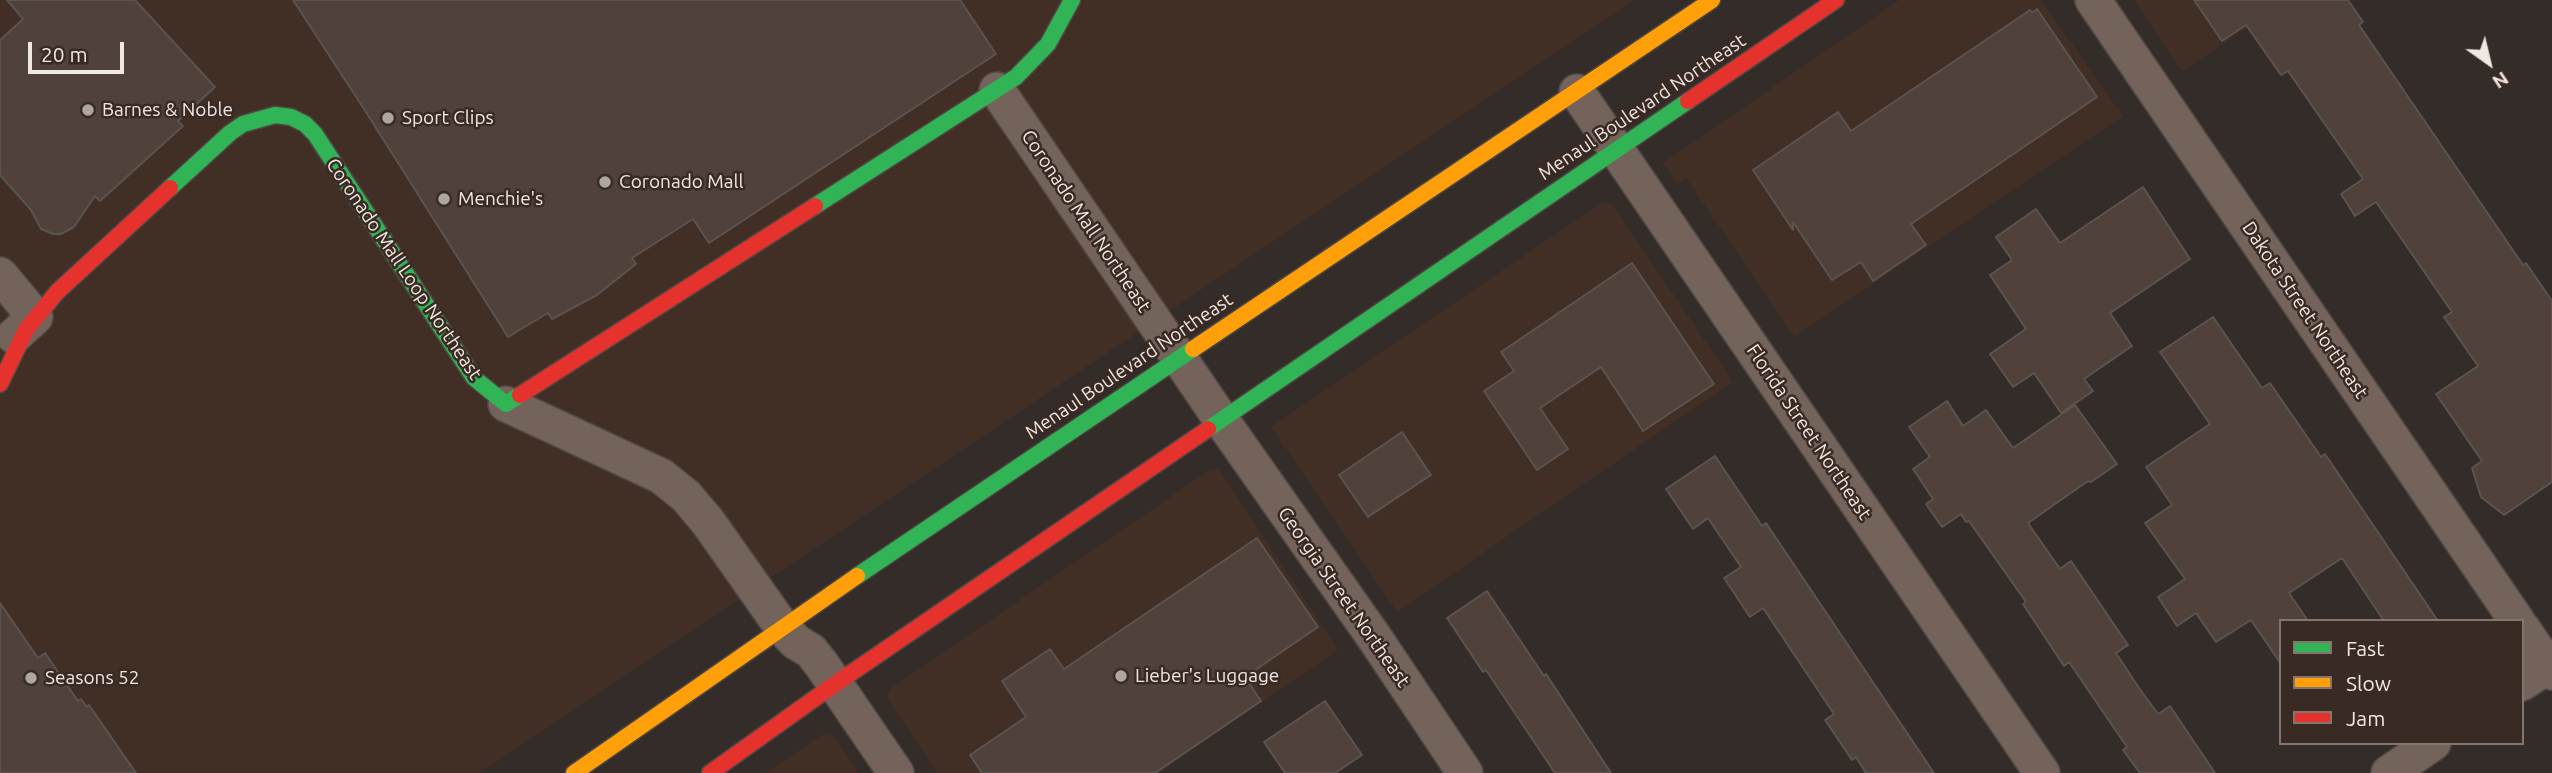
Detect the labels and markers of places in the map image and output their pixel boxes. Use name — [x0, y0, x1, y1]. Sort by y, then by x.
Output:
place label: Barnes & Noble — [102, 99, 233, 121]
marker: Barnes & Noble — [80, 102, 96, 118]
place label: Sport Clips — [402, 107, 494, 129]
marker: Sport Clips — [380, 110, 396, 126]
place label: Coronado Mall — [619, 171, 743, 193]
marker: Coronado Mall — [597, 174, 613, 190]
place label: Menchie's — [458, 188, 543, 210]
marker: Menchie's — [436, 191, 452, 207]
place label: Lieber's Luggage — [1135, 665, 1279, 687]
place label: Seasons 52 — [45, 667, 139, 689]
marker: Lieber's Luggage — [1113, 668, 1129, 684]
marker: Seasons 52 — [23, 670, 39, 686]

